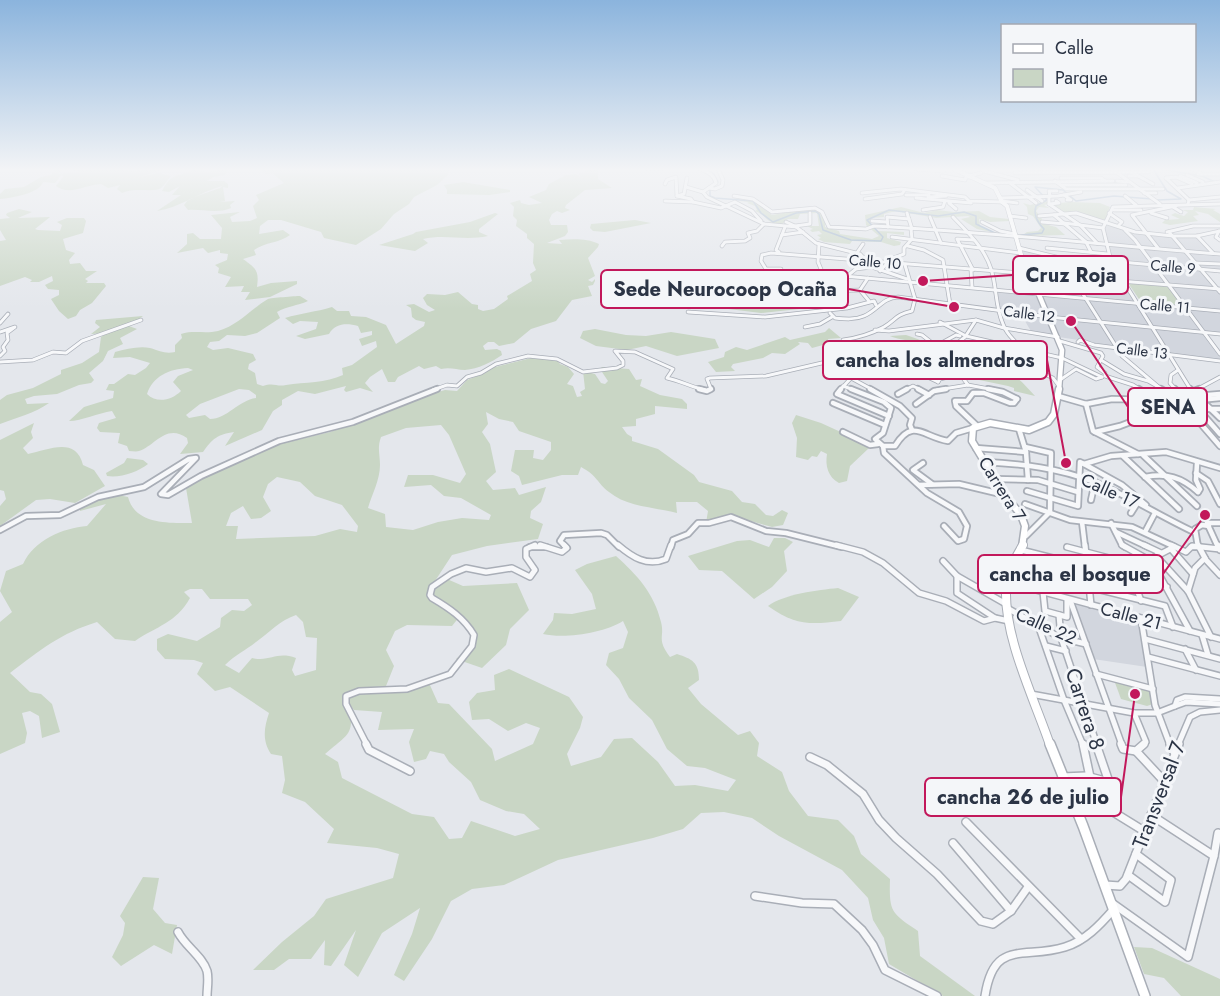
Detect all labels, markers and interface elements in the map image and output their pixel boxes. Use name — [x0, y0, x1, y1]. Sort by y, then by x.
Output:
legend — [1001, 24, 1196, 102]
text: Calle — [1055, 35, 1094, 61]
text: Parque — [1055, 65, 1108, 91]
street label: Calle 10 — [848, 249, 902, 275]
street label: Calle 9 — [1149, 254, 1197, 280]
callout: Cruz Roja — [1013, 256, 1128, 294]
text: Cruz Roja — [1025, 261, 1117, 290]
callout: Sede Neurocoop Ocaña — [601, 270, 848, 308]
text: Sede Neurocoop Ocaña — [613, 275, 837, 304]
street label: Calle 11 — [1139, 293, 1191, 319]
street label: Calle 12 — [1002, 300, 1056, 328]
street label: Calle 13 — [1115, 337, 1169, 365]
callout: cancha los almendros — [823, 341, 1047, 379]
text: cancha los almendros — [835, 346, 1035, 375]
callout: SENA — [1128, 388, 1207, 426]
text: SENA — [1140, 393, 1196, 422]
street label: Carrera 7 — [972, 452, 1032, 527]
street label: Calle 17 — [1077, 467, 1144, 516]
callout: cancha el bosque — [978, 555, 1163, 593]
text: cancha el bosque — [989, 560, 1151, 589]
street label: Calle 21 — [1098, 595, 1164, 637]
street label: Calle 22 — [1011, 601, 1081, 651]
street label: Carrera 8 — [1058, 664, 1112, 754]
street label: Transversal 7 — [1125, 737, 1193, 853]
callout: cancha 26 de julio — [925, 778, 1121, 816]
text: cancha 26 de julio — [937, 783, 1109, 812]

